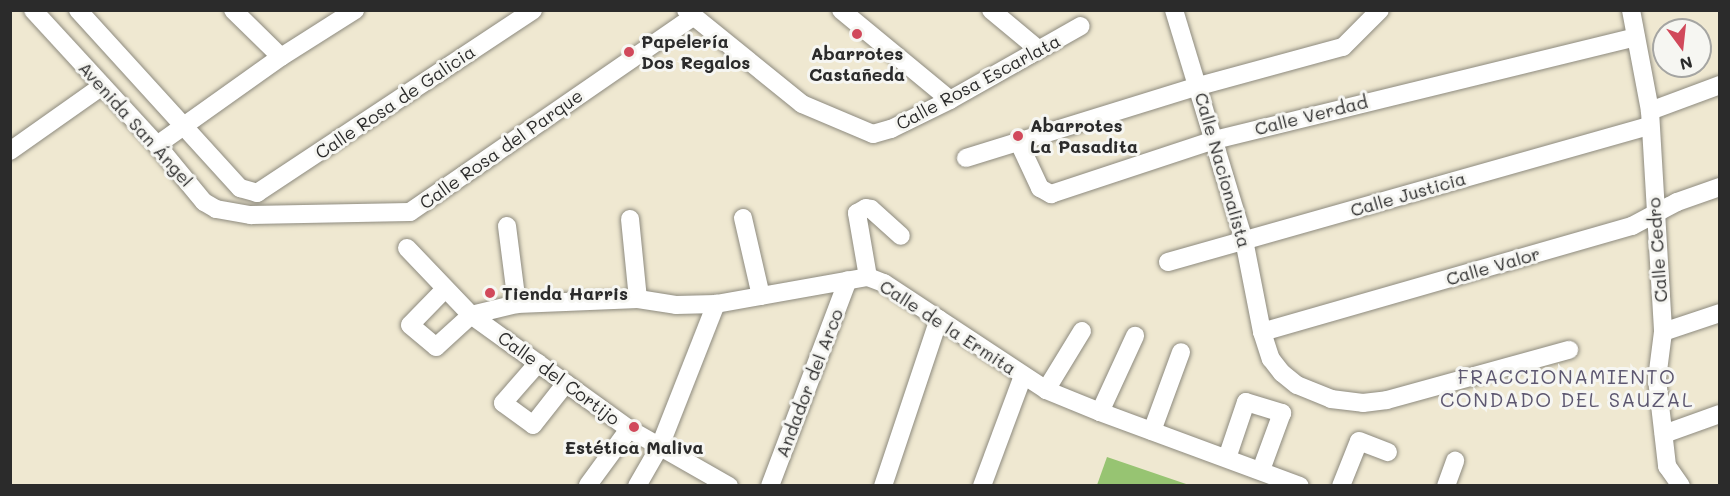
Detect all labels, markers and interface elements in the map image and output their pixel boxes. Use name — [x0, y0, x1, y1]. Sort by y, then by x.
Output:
north arrow — [1652, 18, 1712, 78]
marker: Abarrotes Castañeda — [850, 27, 864, 41]
street label: Calle Rosa Escarlata — [892, 30, 1064, 134]
place label: Papelería Dos Regalos — [641, 31, 750, 74]
street label: Calle Rosa de Galicia — [311, 40, 479, 164]
place label: Abarrotes Castañeda — [809, 43, 905, 86]
marker: Papelería Dos Regalos — [622, 45, 636, 59]
text: N — [1678, 52, 1695, 76]
street label: Avenida San Ángel — [74, 57, 198, 191]
street label: Calle Rosa del Parque — [415, 84, 587, 214]
street label: Calle Nacionalista — [1191, 90, 1255, 250]
street label: Calle Verdad — [1252, 91, 1370, 139]
place label: Abarrotes La Pasadita — [1030, 115, 1138, 158]
marker: Abarrotes La Pasadita — [1011, 129, 1025, 143]
street label: Calle Justicia — [1348, 167, 1468, 221]
street label: Calle Cedro — [1643, 197, 1671, 303]
street label: Calle Valor — [1443, 242, 1543, 290]
street label: Calle de la Ermita — [876, 275, 1020, 379]
place label: Tienda Harris — [502, 282, 628, 304]
marker: Tienda Harris — [483, 286, 497, 300]
street label: Andador del Arco — [771, 306, 847, 460]
street label: Calle del Cortijo — [494, 326, 624, 430]
district label: FRACCIONAMIENTO CONDADO DEL SAUZAL — [1440, 364, 1694, 411]
marker: Estética Maliva — [627, 420, 641, 434]
place label: Estética Maliva — [564, 436, 704, 458]

